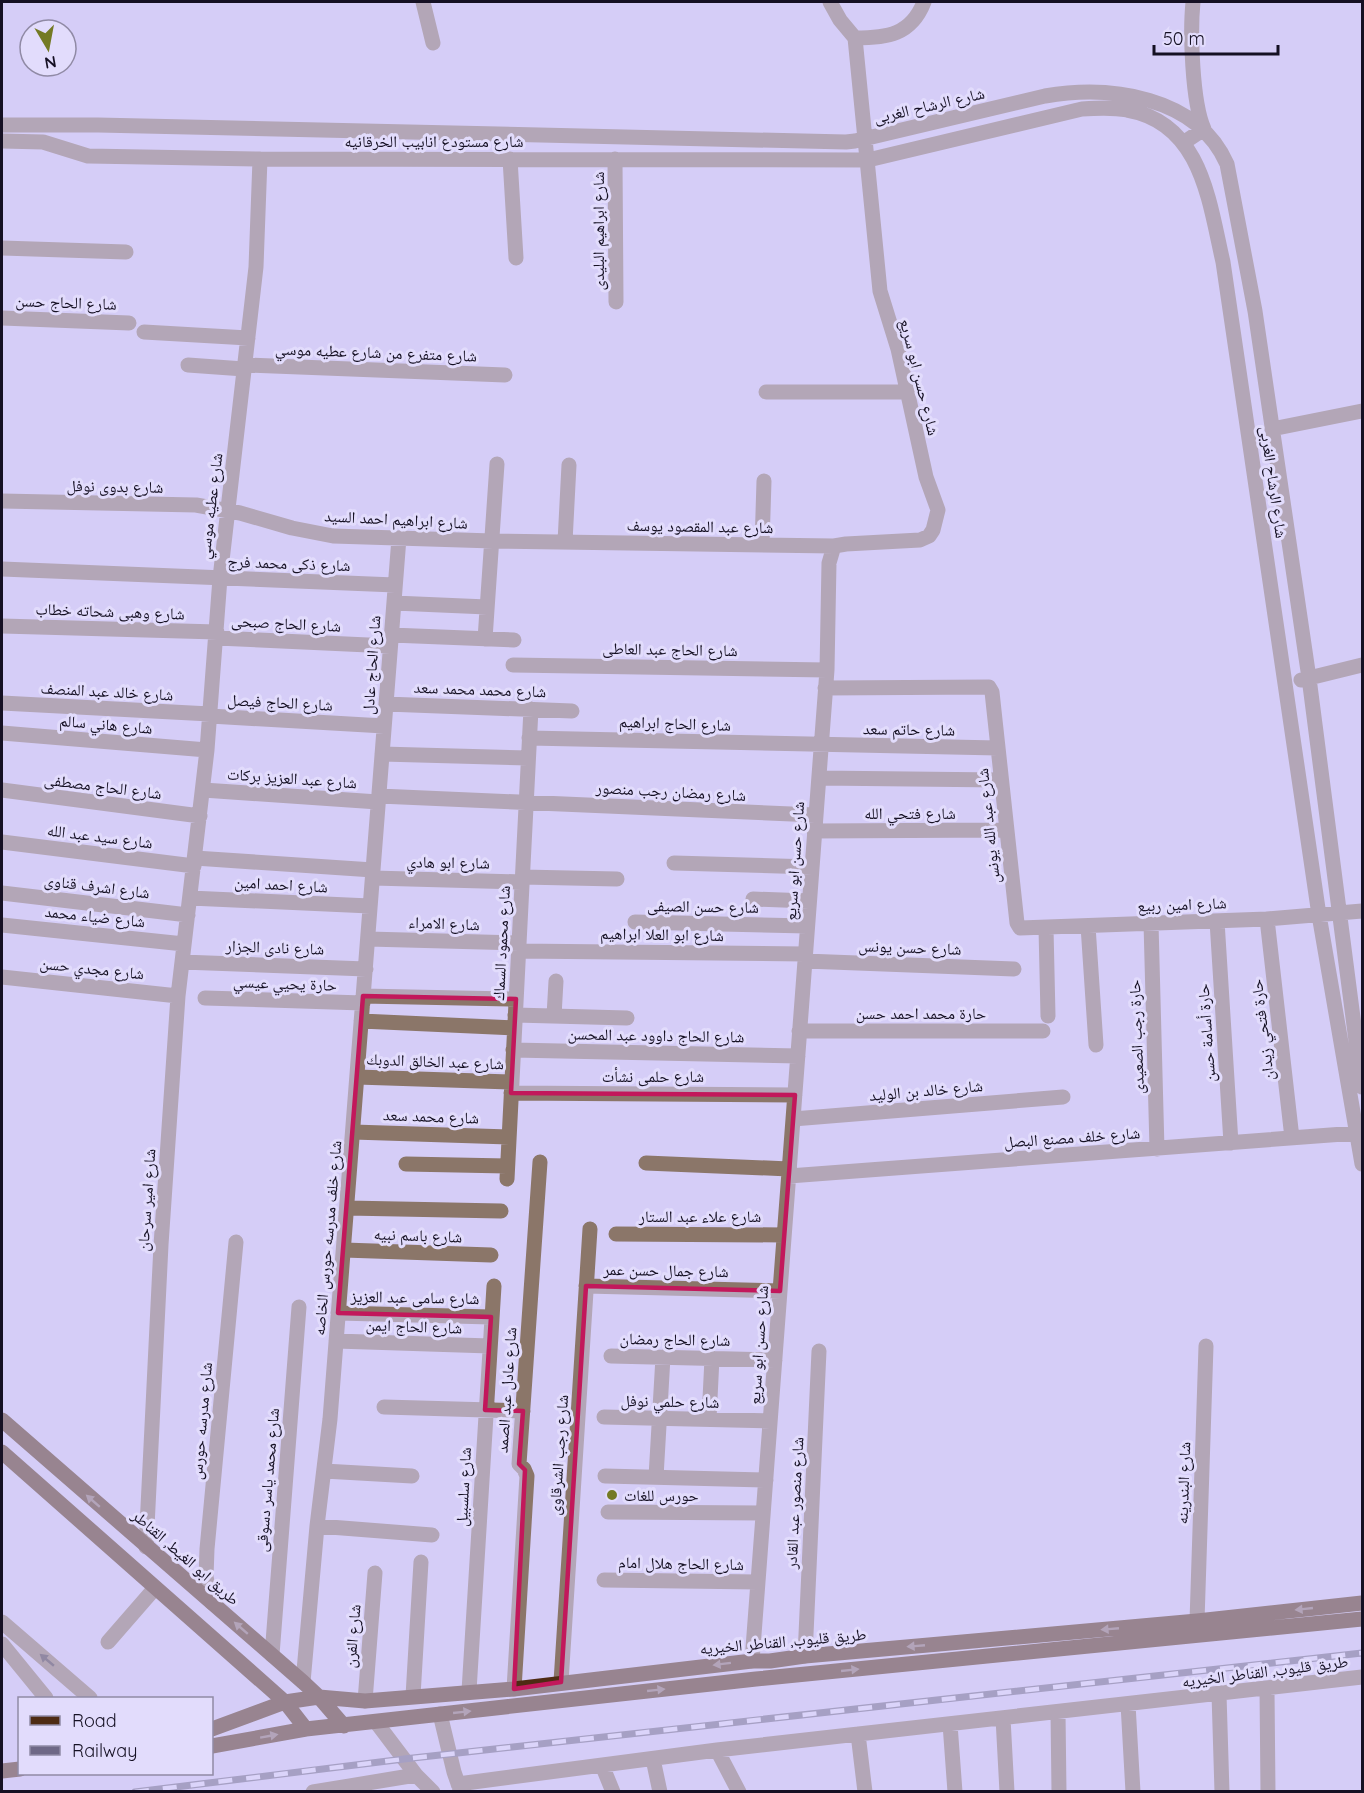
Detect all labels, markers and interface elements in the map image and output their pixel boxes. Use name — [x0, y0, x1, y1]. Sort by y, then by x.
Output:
north arrow — [18, 18, 78, 78]
scale bar — [1154, 18, 1278, 56]
text: 50 m — [1163, 27, 1205, 50]
text: N — [43, 52, 58, 74]
street label: شارع الرشاح الغربى — [872, 83, 987, 128]
street label: شارع مستودع انابيب الخرقانيه — [345, 131, 523, 152]
street label: شارع ابراهيم البليدى — [588, 172, 609, 291]
street label: شارع الحاج حسن — [15, 290, 117, 315]
street label: شارع حسن ابو سريع — [895, 317, 944, 438]
street label: شارع متفرع من شارع عطيه موسي — [275, 338, 477, 369]
street label: شارع الرشاح الغربى — [1255, 425, 1292, 540]
street label: شارع عطيه موسي — [194, 452, 229, 560]
street label: شارع بدوى نوفل — [67, 475, 163, 498]
street label: شارع ابراهيم احمد السيد — [324, 505, 468, 534]
street label: شارع عبد المقصود يوسف — [626, 515, 774, 538]
street label: شارع ذكى محمد فرج — [227, 551, 351, 576]
street label: شارع وهبى شحاته خطاب — [35, 598, 185, 625]
street label: شارع الحاج صبحى — [230, 610, 342, 637]
street label: شارع الحاج عادل — [358, 615, 385, 715]
street label: شارع الحاج عبد العاطى — [602, 638, 738, 661]
street label: شارع محمد محمد سعد — [413, 677, 547, 702]
street label: شارع خالد عبد المنصف — [40, 678, 174, 705]
street label: شارع الحاج فيصل — [227, 689, 333, 716]
street label: شارع هاني سالم — [58, 710, 153, 741]
street label: شارع الحاج ابراهيم — [619, 711, 731, 736]
street label: شارع حاتم سعد — [863, 718, 955, 741]
street label: شارع عبد العزيز بركات — [226, 763, 358, 794]
street label: شارع عبد الله يونس — [972, 767, 1005, 885]
street label: شارع الحاج مصطفى — [43, 769, 163, 804]
street label: شارع رمضان رجب منصور — [594, 777, 747, 806]
street label: شارع حسن ابو سريع — [780, 801, 809, 921]
street label: شارع فتحي الله — [864, 803, 956, 826]
street label: شارع سيد عبد الله — [46, 820, 154, 853]
street label: شارع ابو هادي — [406, 851, 490, 876]
street label: شارع اشرف قناوى — [43, 870, 151, 903]
street label: شارع احمد امين — [234, 872, 328, 897]
street label: شارع محمود السماك — [488, 885, 515, 1001]
street label: شارع امين ربيع — [1137, 892, 1227, 917]
street label: شارع حسن الصيفى — [647, 895, 759, 918]
street label: شارع ضياء محمد — [44, 901, 146, 932]
street label: شارع الامراء — [408, 912, 480, 935]
street label: شارع ابو العلا ابراهيم — [600, 923, 724, 946]
street label: شارع نادى الجزار — [224, 935, 325, 960]
street label: شارع حسن يونس — [858, 935, 962, 960]
street label: شارع مجدي حسن — [39, 953, 145, 986]
street label: حارة يحيي عيسي — [233, 971, 337, 998]
street label: حارة فتحي زيدان — [1246, 978, 1281, 1082]
street label: حارة رجب الصعيدى — [1124, 979, 1149, 1095]
street label: حارة أسامة حسن — [1193, 983, 1220, 1083]
street label: حارة محمد احمد حسن — [856, 1003, 986, 1024]
street label: شارع الحاج داوود عبد المحسن — [567, 1023, 745, 1048]
street label: شارع عبد الخالق الدوبك — [366, 1049, 504, 1074]
street label: شارع حلمى نشأت — [602, 1066, 704, 1087]
street label: شارع خالد بن الوليد — [868, 1075, 984, 1106]
street label: شارع محمد سعد — [383, 1104, 479, 1129]
street label: شارع خلف مصنع البصل — [1003, 1122, 1141, 1153]
street label: شارع خلف مدرسه حورس الخاصه — [309, 1140, 346, 1336]
street label: شارع امير سرحان — [132, 1148, 161, 1252]
street label: شارع علاء عبد الستار — [638, 1206, 761, 1227]
street label: شارع باسم نبيه — [373, 1223, 463, 1248]
street label: شارع جمال حسن عمر — [602, 1259, 729, 1282]
street label: شارع حسن ابو سريع — [744, 1285, 773, 1405]
street label: شارع سامى عبد العزيز — [349, 1286, 480, 1309]
street label: شارع الحاج ايمن — [365, 1314, 463, 1339]
street label: شارع عادل عبد الصمد — [492, 1326, 521, 1454]
street label: شارع الحاج رمضان — [620, 1328, 730, 1351]
street label: شارع مدرسه حورس — [186, 1361, 217, 1481]
street label: شارع حلمي نوفل — [620, 1390, 720, 1415]
street label: شارع رجب الشرقاوى — [544, 1394, 573, 1516]
street label: شارع محمد ياسر دسوقى — [251, 1407, 284, 1553]
street label: شارع منصور عبد القادر — [781, 1436, 808, 1571]
street label: شارع البندرينه — [1172, 1441, 1195, 1525]
street label: شارع سلسبيل — [451, 1447, 476, 1527]
place label: حورس للغات — [624, 1485, 699, 1506]
marker: حورس للغات — [605, 1488, 619, 1502]
one-way arrow — [86, 1495, 101, 1508]
street label: طريق ابو الغيط, القناطر — [127, 1504, 244, 1610]
street label: شارع الحاج هلال امام — [618, 1552, 744, 1575]
street label: شارع الفرن — [339, 1603, 366, 1669]
one-way arrow — [1295, 1605, 1314, 1614]
one-way arrow — [234, 1622, 249, 1635]
street label: طريق قليوب, القناطر الخيريه — [699, 1624, 867, 1659]
one-way arrow — [1101, 1624, 1120, 1634]
one-way arrow — [907, 1641, 926, 1651]
street label: طريق قليوب, القناطر الخيريه — [1181, 1651, 1349, 1692]
one-way arrow — [39, 1653, 55, 1666]
one-way arrow — [713, 1659, 732, 1669]
one-way arrow — [841, 1665, 860, 1675]
one-way arrow — [647, 1685, 666, 1695]
legend — [18, 1697, 213, 1775]
one-way arrow — [453, 1707, 472, 1717]
text: Road — [72, 1709, 117, 1732]
one-way arrow — [260, 1731, 279, 1740]
text: Railway — [72, 1739, 138, 1762]

